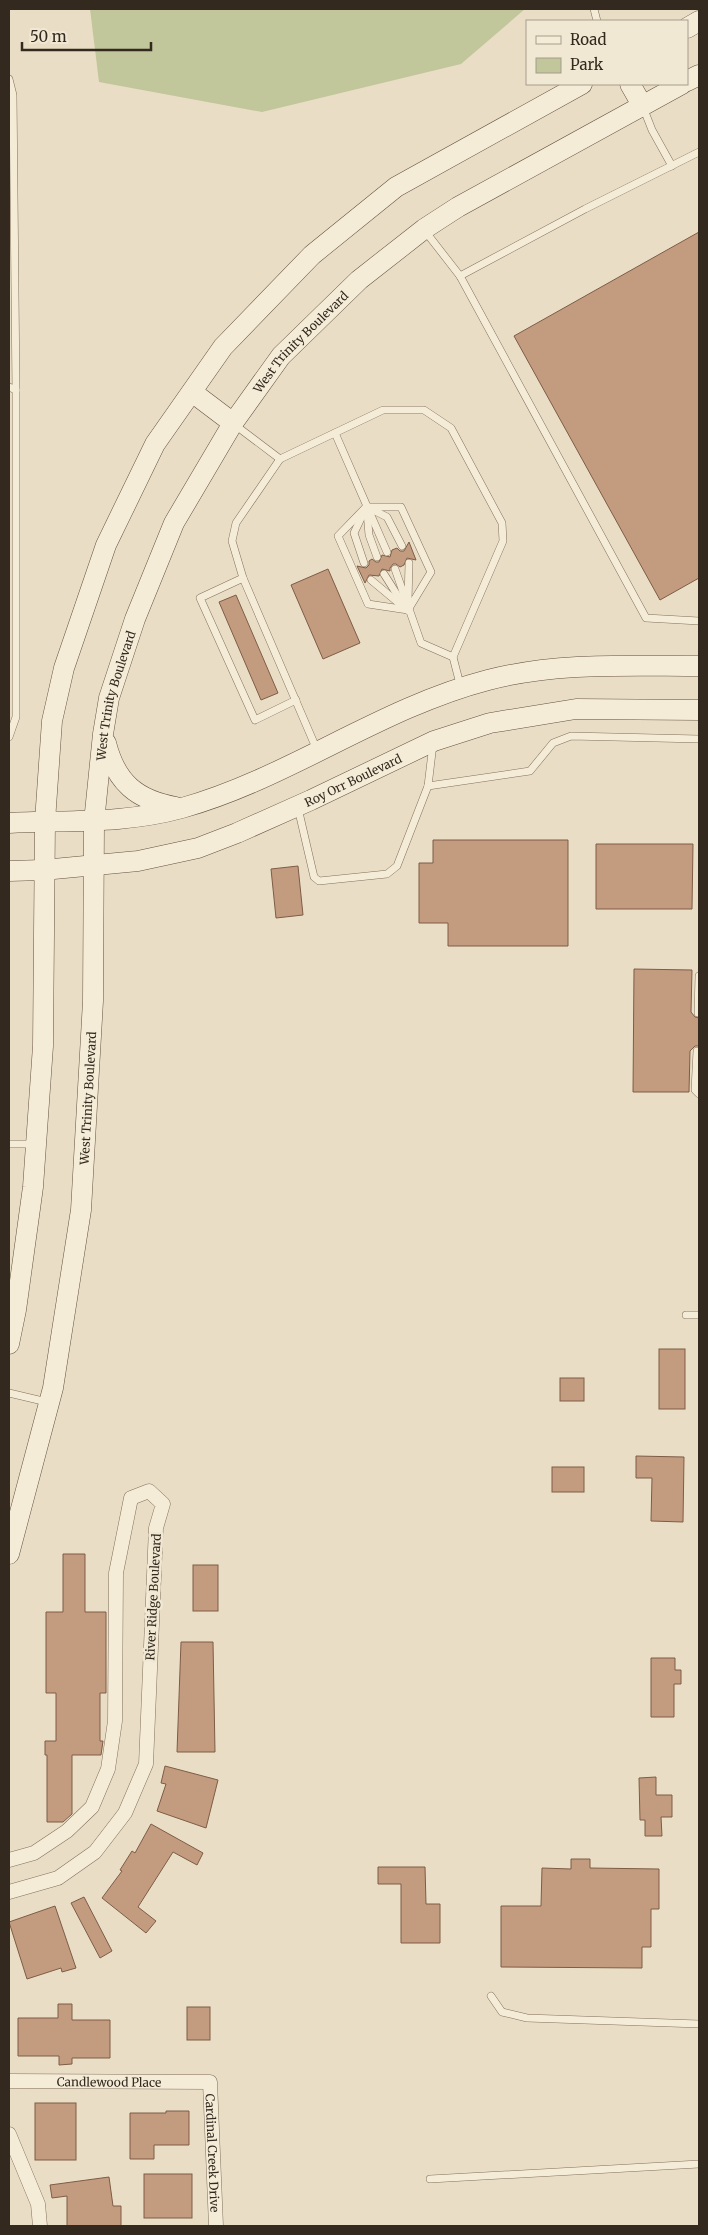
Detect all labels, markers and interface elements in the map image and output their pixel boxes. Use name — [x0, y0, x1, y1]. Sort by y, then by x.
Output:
scale bar — [22, 20, 151, 52]
legend — [526, 20, 688, 85]
text: 50 m — [30, 27, 67, 46]
text: Road — [570, 30, 606, 49]
text: Park — [570, 55, 604, 74]
street label: West Trinity Boulevard — [249, 288, 351, 396]
street label: West Trinity Boulevard — [93, 629, 138, 762]
street label: Roy Orr Boulevard — [302, 750, 404, 810]
street label: West Trinity Boulevard — [76, 1031, 99, 1166]
street label: River Ridge Boulevard — [142, 1533, 164, 1661]
street label: Candlewood Place — [57, 2074, 161, 2089]
street label: Cardinal Creek Drive — [203, 2093, 223, 2213]

